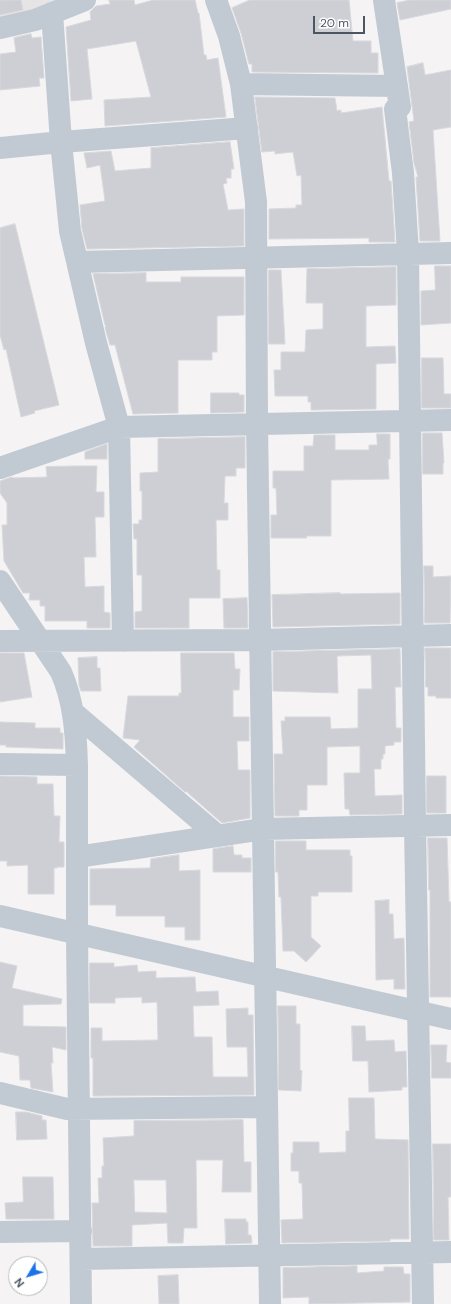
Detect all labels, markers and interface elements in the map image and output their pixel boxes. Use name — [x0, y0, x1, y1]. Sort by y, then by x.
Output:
scale bar — [315, 8, 367, 34]
text: 20 m — [320, 15, 349, 31]
north arrow — [8, 1256, 48, 1296]
text: N — [11, 1275, 27, 1290]

